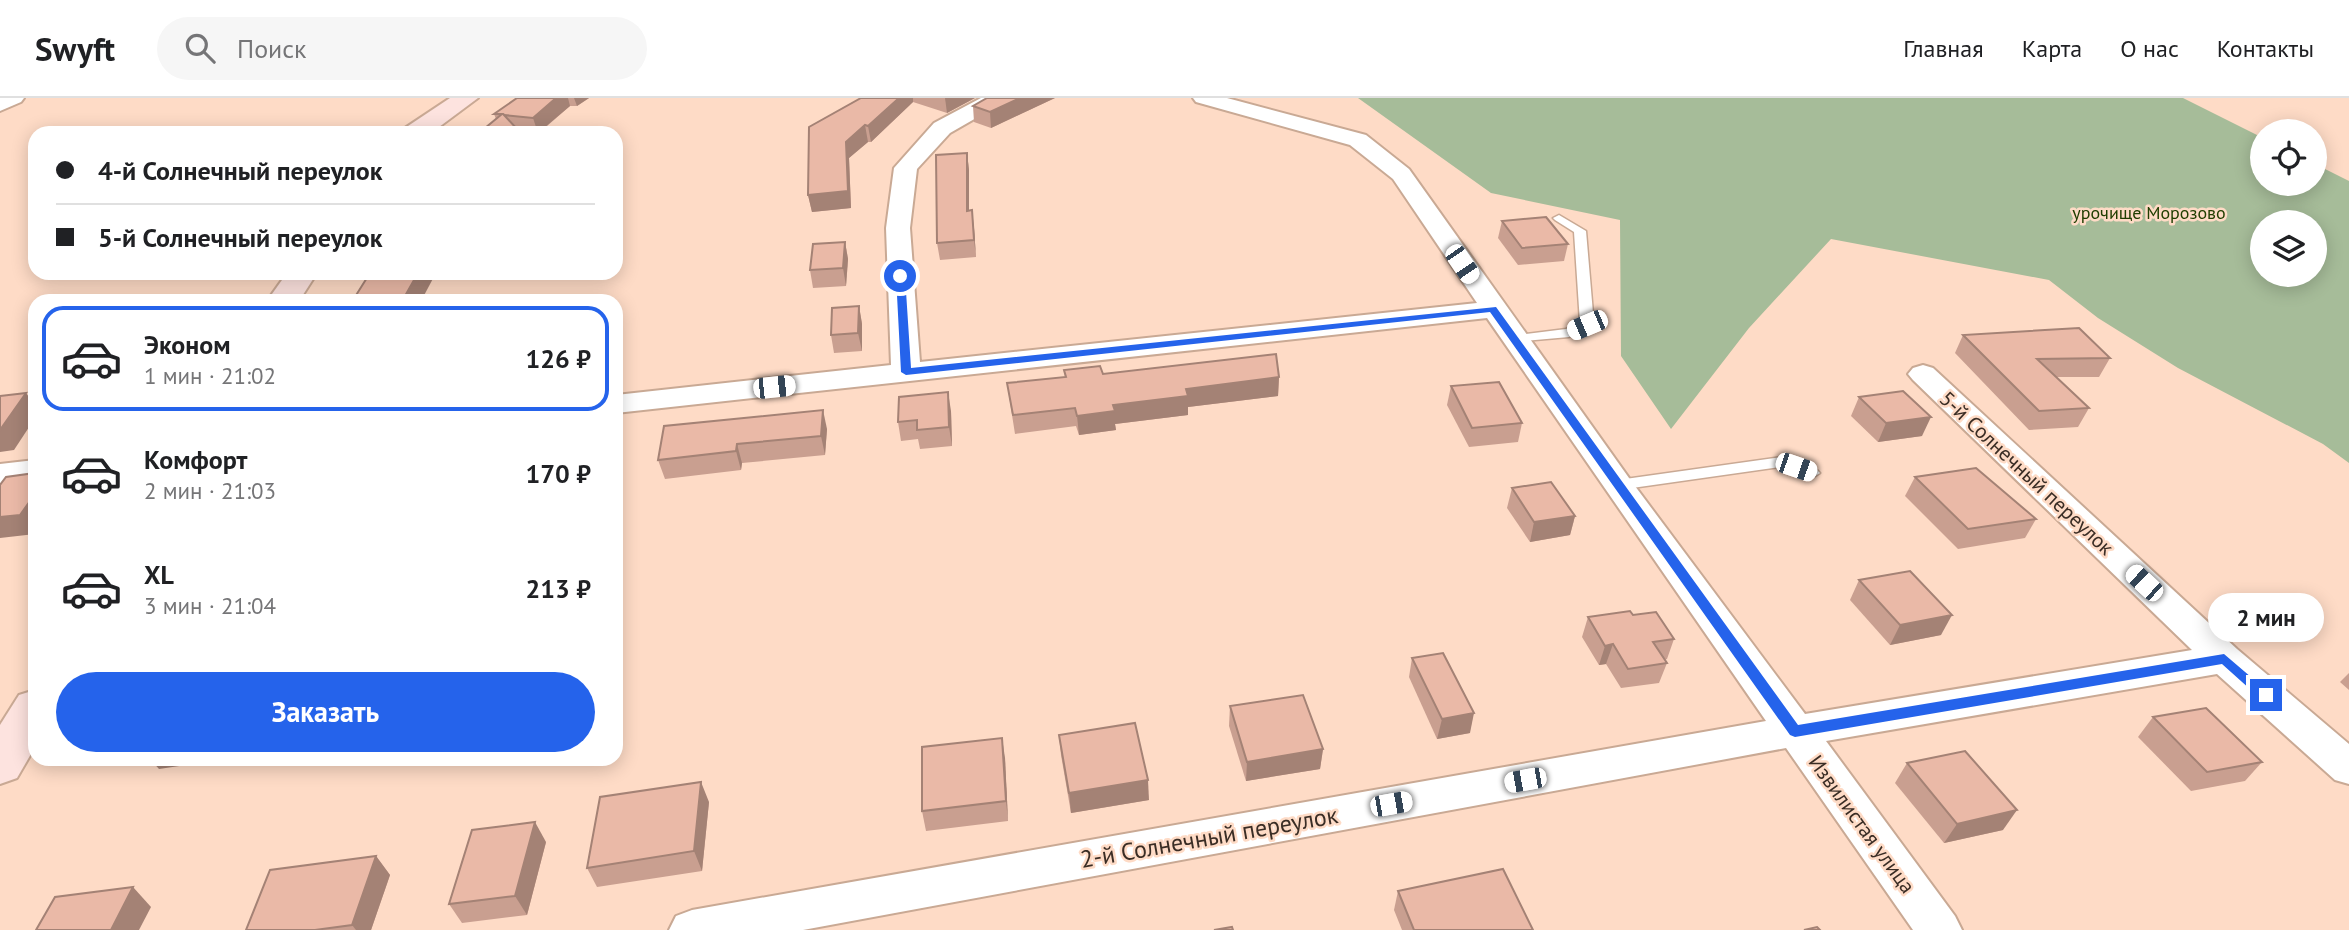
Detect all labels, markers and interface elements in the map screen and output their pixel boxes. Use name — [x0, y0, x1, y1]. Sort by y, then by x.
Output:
search box — [157, 17, 647, 80]
text: Swyft — [35, 27, 115, 70]
icon: search — [181, 29, 219, 67]
text: Поиск — [237, 32, 306, 65]
text: Главная — [1903, 33, 1984, 64]
text: Карта — [2022, 33, 2082, 64]
text: О нас — [2120, 33, 2179, 64]
text: Контакты — [2217, 33, 2314, 64]
map controls — [2250, 119, 2327, 287]
button: locate — [2250, 119, 2327, 196]
text: 4-й Солнечный переулок — [98, 154, 383, 187]
park label: урочище Морозово — [2072, 201, 2226, 224]
button: layers — [2250, 210, 2327, 287]
text: 5-й Солнечный переулок — [98, 221, 383, 254]
car — [1442, 241, 1483, 287]
route start — [884, 260, 916, 292]
car — [1564, 307, 1611, 343]
icon: car — [60, 327, 123, 390]
text: Эконом — [144, 328, 231, 361]
text: 126 ₽ — [525, 342, 591, 375]
text: 1 мин · 21:02 — [144, 361, 276, 390]
car — [753, 374, 796, 400]
street label: 5-й Солнечный переулок — [1934, 385, 2120, 561]
icon: car — [60, 442, 123, 505]
text: Комфорт — [144, 443, 247, 476]
car — [1773, 450, 1820, 484]
text: 170 ₽ — [525, 457, 591, 490]
text: 2 мин · 21:03 — [144, 476, 276, 505]
icon: car — [60, 557, 123, 620]
text: XL — [144, 558, 174, 591]
car — [2122, 561, 2167, 605]
text: 213 ₽ — [525, 572, 591, 605]
text: 3 мин · 21:04 — [144, 591, 276, 620]
callout: 2 мин — [2208, 594, 2324, 642]
text: 2 мин — [2236, 603, 2296, 632]
button: Заказать — [56, 672, 595, 752]
route end — [2250, 679, 2282, 711]
street label: Извилистая улица — [1803, 750, 1921, 898]
car — [1503, 766, 1548, 794]
car — [1369, 790, 1414, 818]
street label: 2-й Солнечный переулок — [1078, 799, 1341, 875]

